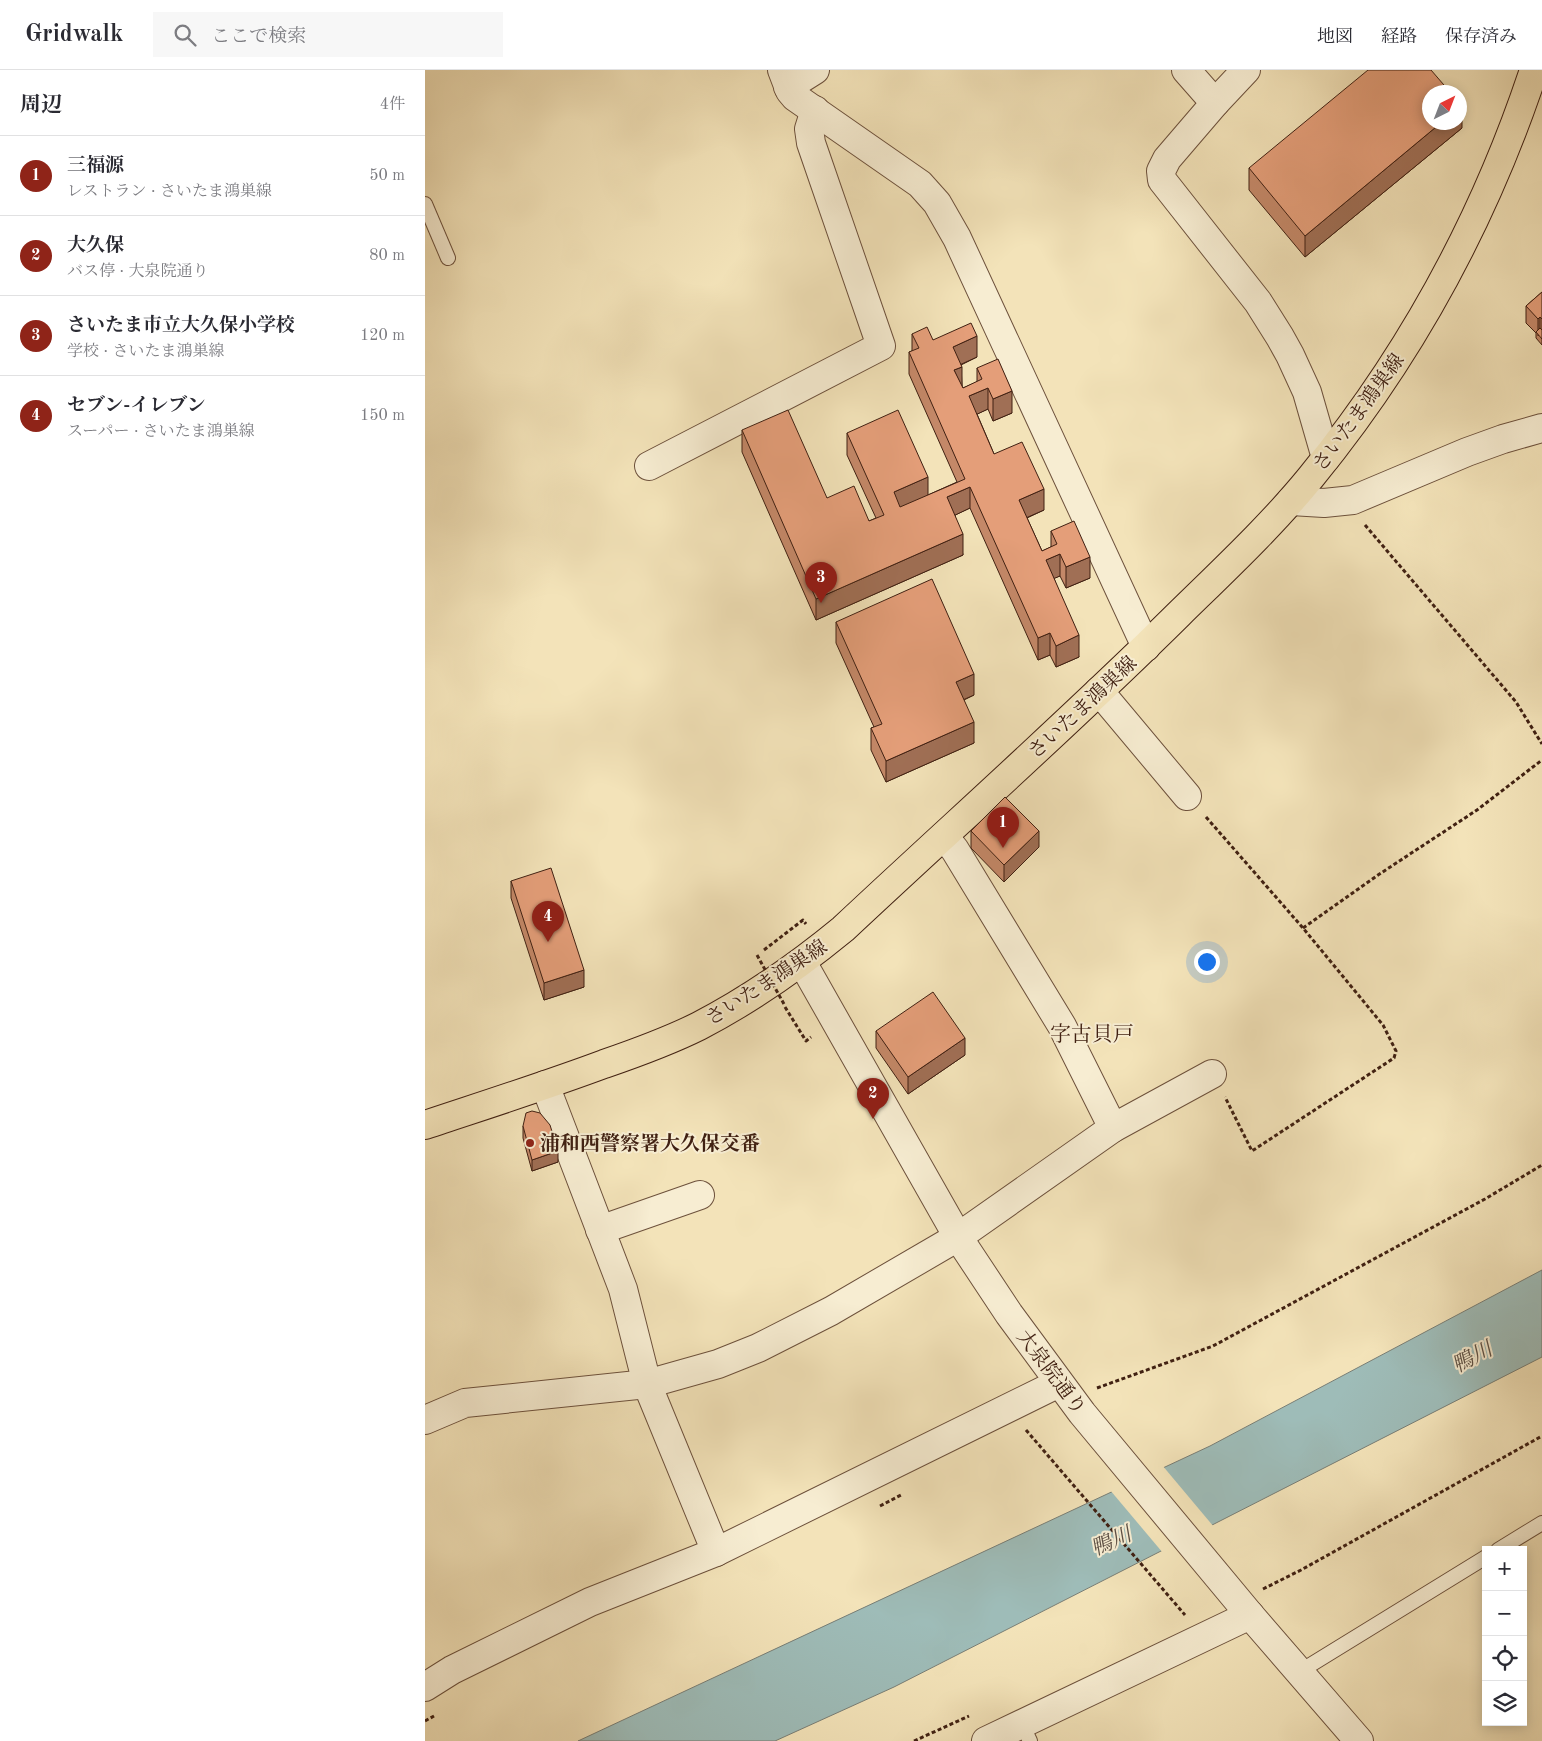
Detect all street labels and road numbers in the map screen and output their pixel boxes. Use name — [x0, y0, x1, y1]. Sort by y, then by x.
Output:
street label: さいたま鴻巣線 — [1309, 349, 1409, 476]
street label: さいたま鴻巣線 — [1024, 652, 1141, 764]
street label: さいたま鴻巣線 — [702, 935, 831, 1030]
street label: 大泉院通り — [1012, 1326, 1090, 1419]

